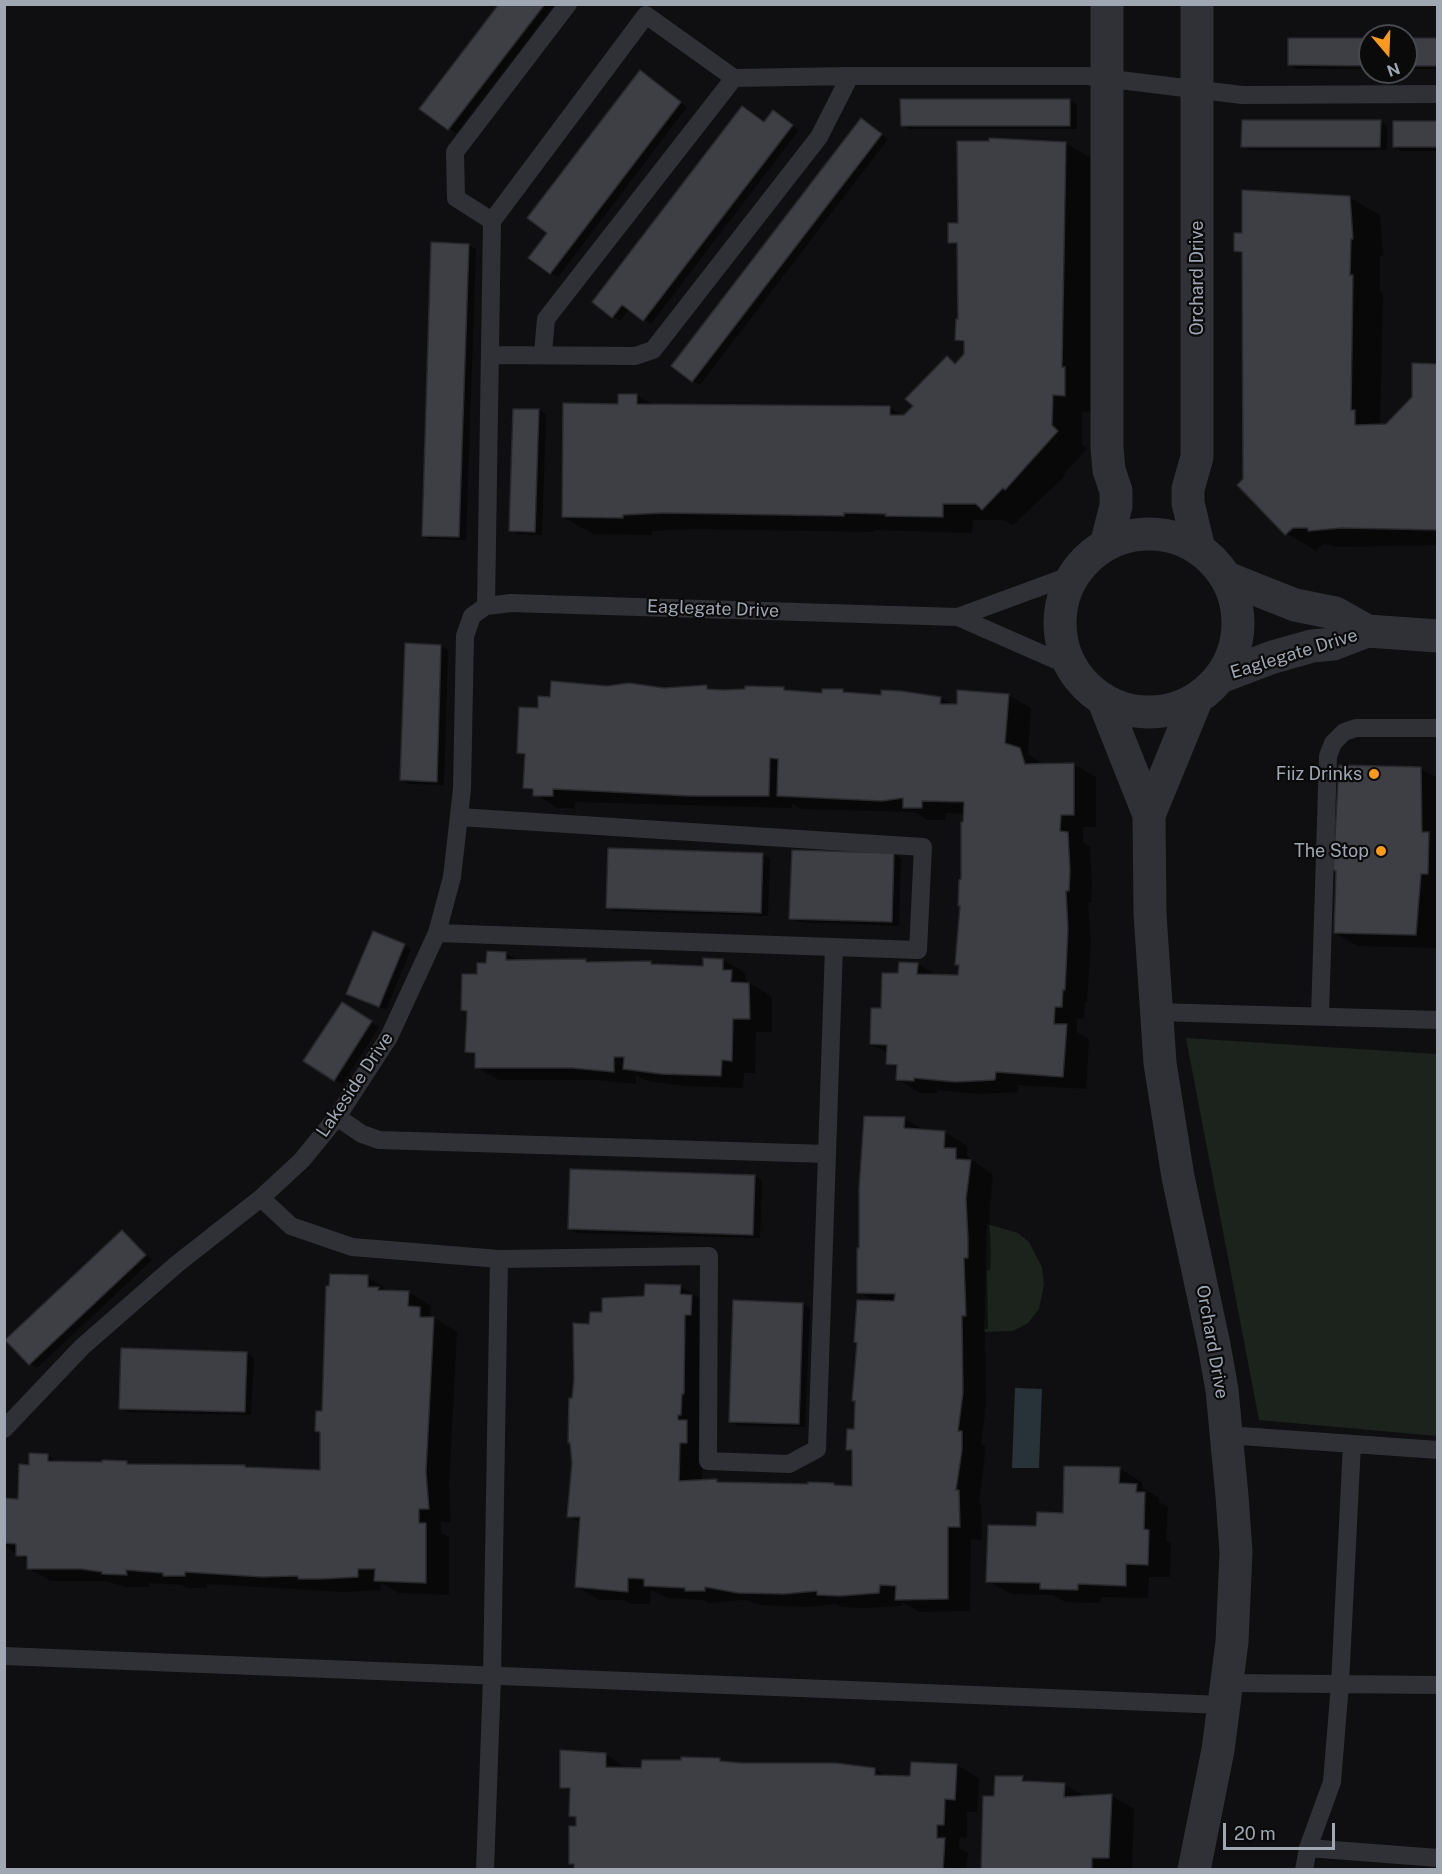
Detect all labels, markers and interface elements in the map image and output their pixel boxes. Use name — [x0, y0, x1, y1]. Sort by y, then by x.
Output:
north arrow — [1358, 24, 1418, 84]
text: N — [1384, 59, 1402, 81]
street label: Orchard Drive — [1186, 220, 1208, 336]
street label: Eaglegate Drive — [647, 596, 779, 622]
street label: Eaglegate Drive — [1228, 624, 1360, 684]
place label: Fiiz Drinks — [1276, 763, 1362, 785]
marker: Fiiz Drinks — [1367, 767, 1381, 781]
place label: The Stop — [1294, 840, 1369, 862]
marker: The Stop — [1374, 844, 1388, 858]
street label: Lakeside Drive — [312, 1028, 398, 1142]
street label: Orchard Drive — [1191, 1283, 1233, 1401]
scale bar — [1226, 1811, 1338, 1849]
text: 20 m — [1234, 1823, 1276, 1844]

